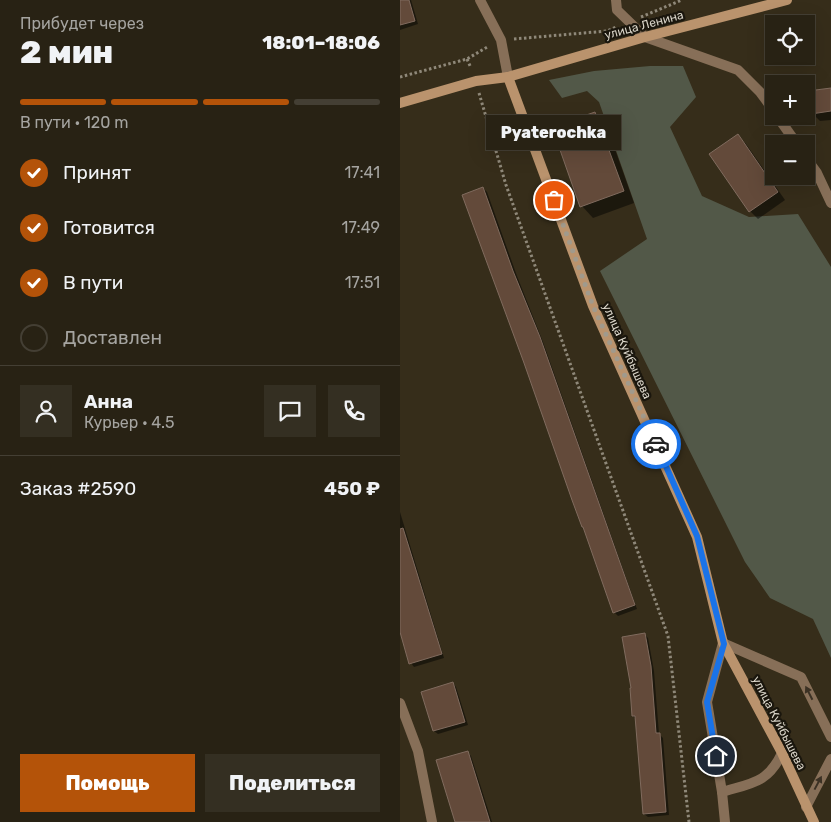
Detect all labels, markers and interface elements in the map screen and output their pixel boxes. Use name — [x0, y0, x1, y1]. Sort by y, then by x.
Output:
street label: улица Ленина — [603, 8, 685, 42]
text: Прибудет через — [20, 14, 144, 33]
map controls — [765, 15, 815, 185]
button: locate — [765, 15, 815, 65]
text: 18:01–18:06 — [262, 31, 380, 54]
text: 2 мин — [20, 33, 113, 71]
button: + — [765, 75, 815, 125]
text: В пути · 120 m — [20, 113, 128, 132]
callout: Pyaterochka — [486, 115, 622, 150]
text: Pyaterochka — [501, 123, 606, 142]
button: − — [765, 135, 815, 185]
icon: check — [20, 159, 48, 187]
text: Принят — [63, 161, 131, 184]
text: 17:41 — [344, 163, 380, 182]
pin — [533, 179, 575, 221]
icon: bag — [540, 186, 568, 214]
icon: check — [20, 214, 48, 242]
text: Готовится — [63, 216, 155, 239]
text: 17:49 — [342, 218, 380, 237]
icon: check — [20, 269, 48, 297]
text: В пути — [63, 271, 123, 294]
text: 17:51 — [345, 273, 380, 292]
street label: улица Куйбышева — [600, 301, 654, 401]
text: Доставлен — [63, 326, 162, 349]
button: person — [20, 385, 72, 437]
button: chat — [264, 385, 316, 437]
button: phone — [328, 385, 380, 437]
text: Анна — [84, 390, 133, 413]
text: Курьер · 4.5 — [84, 413, 175, 432]
courier — [631, 419, 681, 469]
icon: car — [642, 430, 670, 458]
text: Заказ #2590 — [20, 477, 136, 500]
text: 450 ₽ — [324, 477, 380, 500]
street label: улица Куйбышева — [749, 674, 809, 772]
one-way arrow — [805, 686, 813, 701]
pin — [695, 735, 737, 777]
icon: home — [702, 742, 730, 770]
button: Помощь — [20, 754, 195, 812]
button: Поделиться — [205, 754, 380, 812]
one-way arrow — [814, 776, 822, 790]

